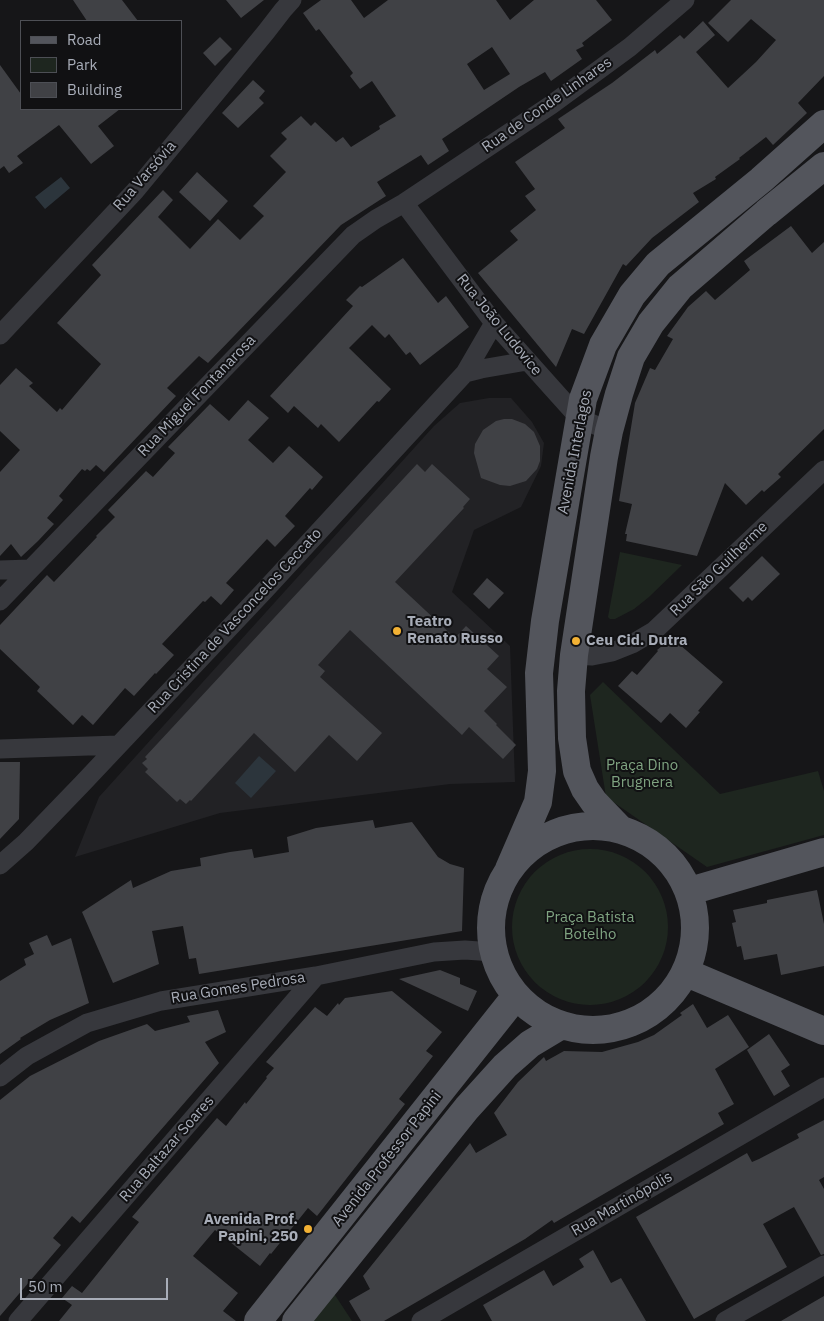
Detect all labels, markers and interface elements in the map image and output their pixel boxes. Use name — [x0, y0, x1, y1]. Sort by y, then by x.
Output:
legend — [20, 20, 182, 110]
text: Road — [67, 30, 102, 49]
street label: Rua de Conde Linhares — [479, 53, 615, 157]
text: Park — [67, 55, 97, 74]
text: Building — [67, 80, 122, 99]
street label: Rua Varsóvia — [110, 137, 180, 215]
street label: Rua João Ludovice — [453, 271, 545, 379]
street label: Rua Miguel Fontanarosa — [134, 332, 260, 460]
street label: Avenida Interlagos — [554, 388, 596, 516]
street label: Rua São Guilherme — [666, 518, 772, 620]
street label: Rua Cristina de Vasconcelos Ceccato — [144, 525, 326, 717]
place label: Teatro Renato Russo — [407, 613, 503, 648]
marker: Teatro Renato Russo — [391, 625, 403, 637]
place label: Ceu Cid. Dutra — [586, 632, 688, 650]
marker: Ceu Cid. Dutra — [570, 635, 582, 647]
park label: Praça Dino Brugnera — [606, 757, 678, 792]
park label: Praça Batista Botelho — [546, 909, 634, 944]
street label: Rua Gomes Pedrosa — [170, 969, 306, 1007]
street label: Avenida Professor Papini — [329, 1088, 445, 1230]
street label: Rua Baltazar Soares — [116, 1092, 218, 1206]
street label: Rua Martinópolis — [568, 1168, 676, 1240]
place label: Avenida Prof. Papini, 250 — [204, 1211, 298, 1246]
marker: Avenida Prof. Papini, 250 — [302, 1223, 314, 1235]
scale bar — [22, 1268, 170, 1300]
text: 50 m — [28, 1277, 63, 1296]

